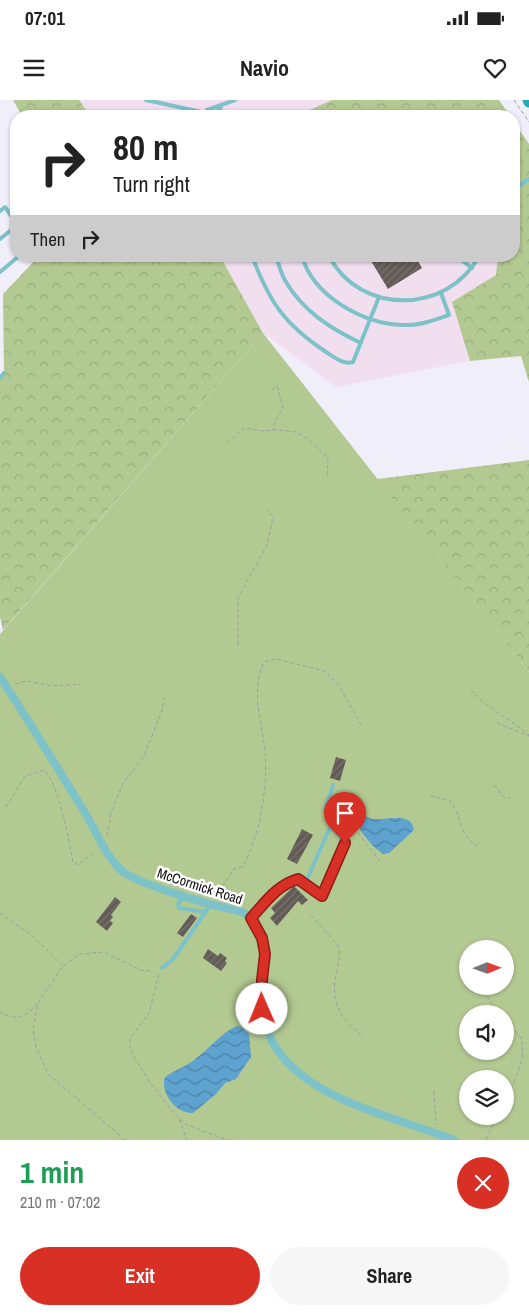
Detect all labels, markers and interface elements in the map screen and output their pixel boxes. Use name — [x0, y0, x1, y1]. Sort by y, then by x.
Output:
text: 07:01 — [25, 5, 65, 31]
text: Navio — [240, 53, 289, 83]
icon: menu — [20, 54, 48, 82]
icon: heart — [481, 54, 509, 82]
text: 80 m — [113, 124, 178, 171]
icon: right — [30, 130, 95, 195]
text: Turn right — [113, 169, 190, 199]
icon: right — [76, 225, 104, 253]
text: Then — [30, 226, 66, 252]
pin — [324, 792, 366, 843]
icon: arrive — [331, 799, 359, 827]
street label: McCormick Road — [155, 864, 245, 908]
north arrow — [459, 940, 514, 995]
map controls — [459, 940, 514, 1125]
position arrow — [235, 982, 287, 1034]
button: sound — [459, 1005, 514, 1060]
button: layers — [459, 1070, 514, 1125]
text: 1 min — [20, 1152, 84, 1192]
button: close — [457, 1157, 509, 1209]
text: 210 m · 07:02 — [20, 1191, 100, 1213]
button: Exit — [20, 1247, 260, 1305]
button: Share — [270, 1247, 509, 1305]

